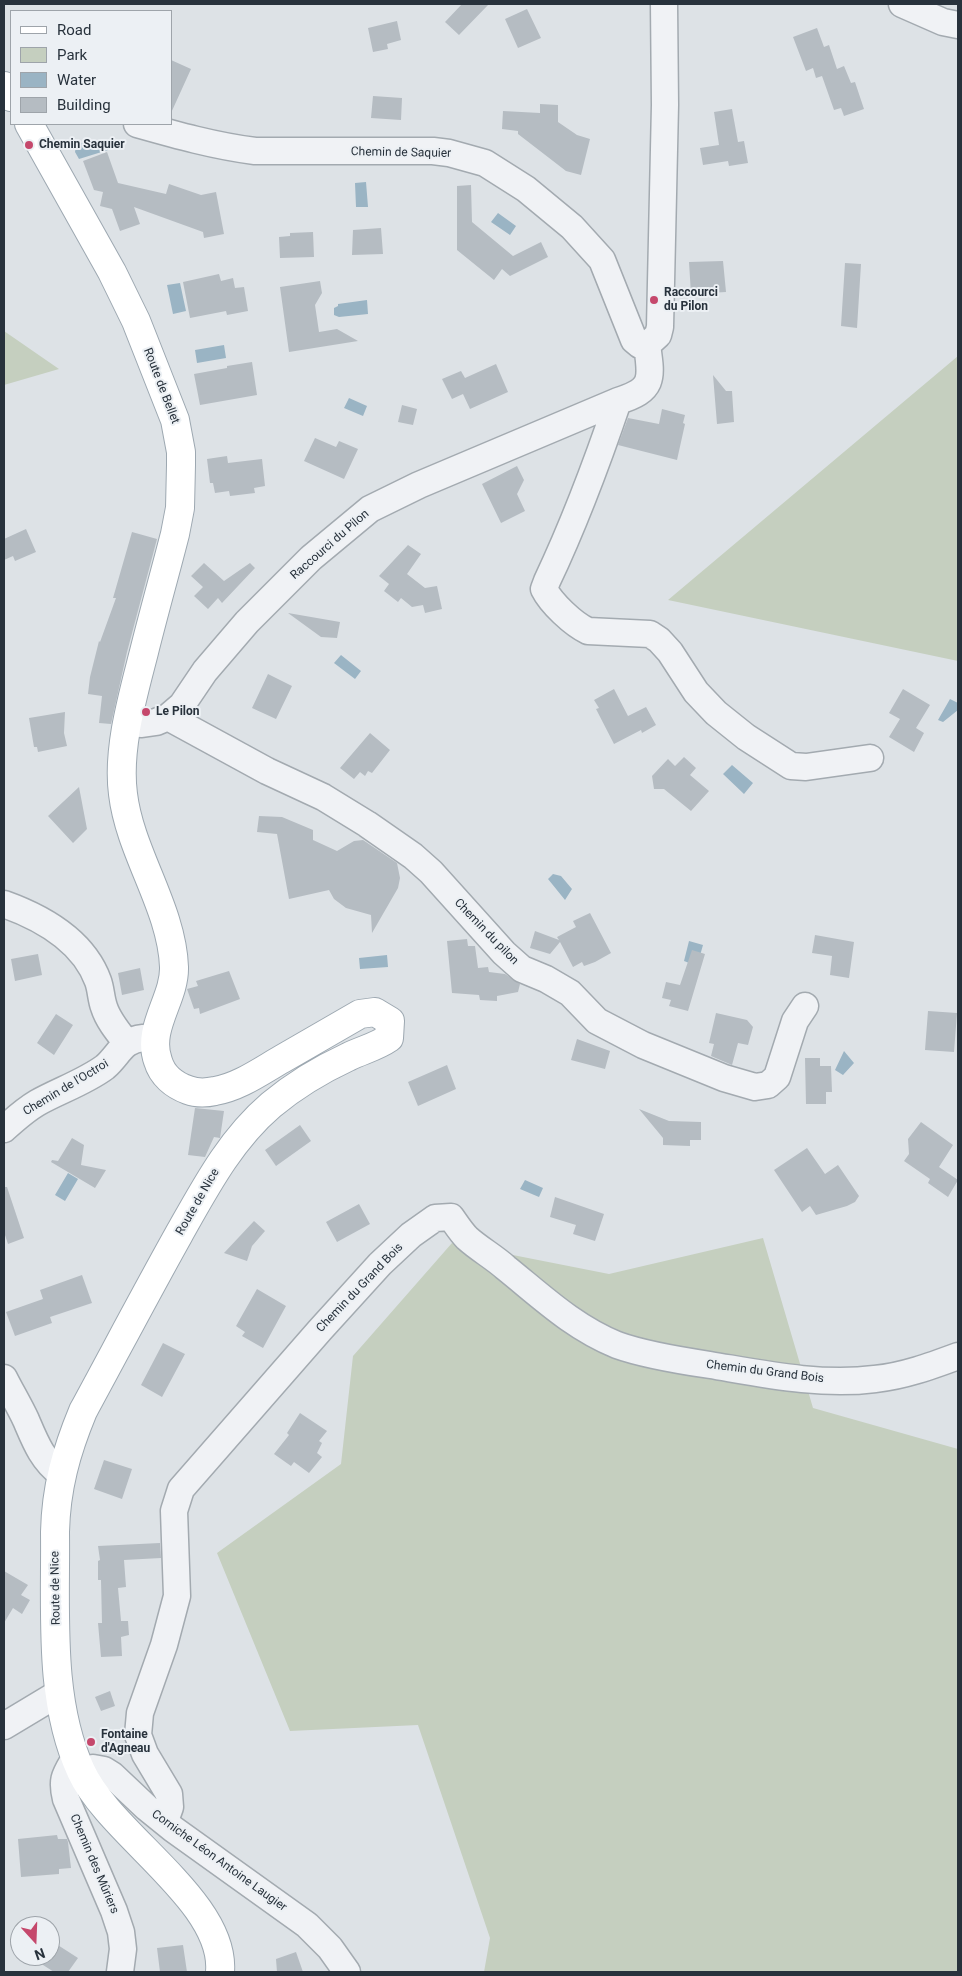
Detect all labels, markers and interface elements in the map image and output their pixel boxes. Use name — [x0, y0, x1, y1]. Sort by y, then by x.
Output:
legend — [10, 10, 172, 125]
text: Road — [57, 21, 91, 39]
text: Park — [57, 46, 87, 64]
text: Water — [57, 71, 96, 89]
text: Building — [57, 96, 111, 114]
place label: Chemin Saquier — [39, 138, 125, 152]
marker: Chemin Saquier — [23, 139, 35, 151]
street label: Chemin de Saquier — [351, 145, 451, 161]
place label: Raccourci du Pilon — [664, 286, 718, 314]
marker: Raccourci du Pilon — [648, 294, 660, 306]
street label: Route de Bellet — [140, 346, 182, 426]
street label: Raccourci du Pilon — [288, 507, 372, 583]
place label: Le Pilon — [156, 705, 200, 719]
marker: Le Pilon — [140, 706, 152, 718]
street label: Chemin du pilon — [451, 896, 521, 968]
street label: Chemin de l'Octroi — [21, 1057, 111, 1119]
street label: Route de Nice — [173, 1166, 223, 1238]
street label: Chemin du Grand Bois — [314, 1240, 406, 1336]
street label: Chemin du Grand Bois — [705, 1358, 825, 1386]
street label: Route de Nice — [48, 1551, 64, 1625]
place label: Fontaine d'Agneau — [101, 1728, 150, 1756]
marker: Fontaine d'Agneau — [85, 1736, 97, 1748]
street label: Corniche Léon Antoine Laugier — [149, 1807, 289, 1915]
street label: Chemin des Mûriers — [67, 1812, 121, 1916]
north arrow — [10, 1916, 60, 1966]
text: N — [32, 1945, 47, 1963]

